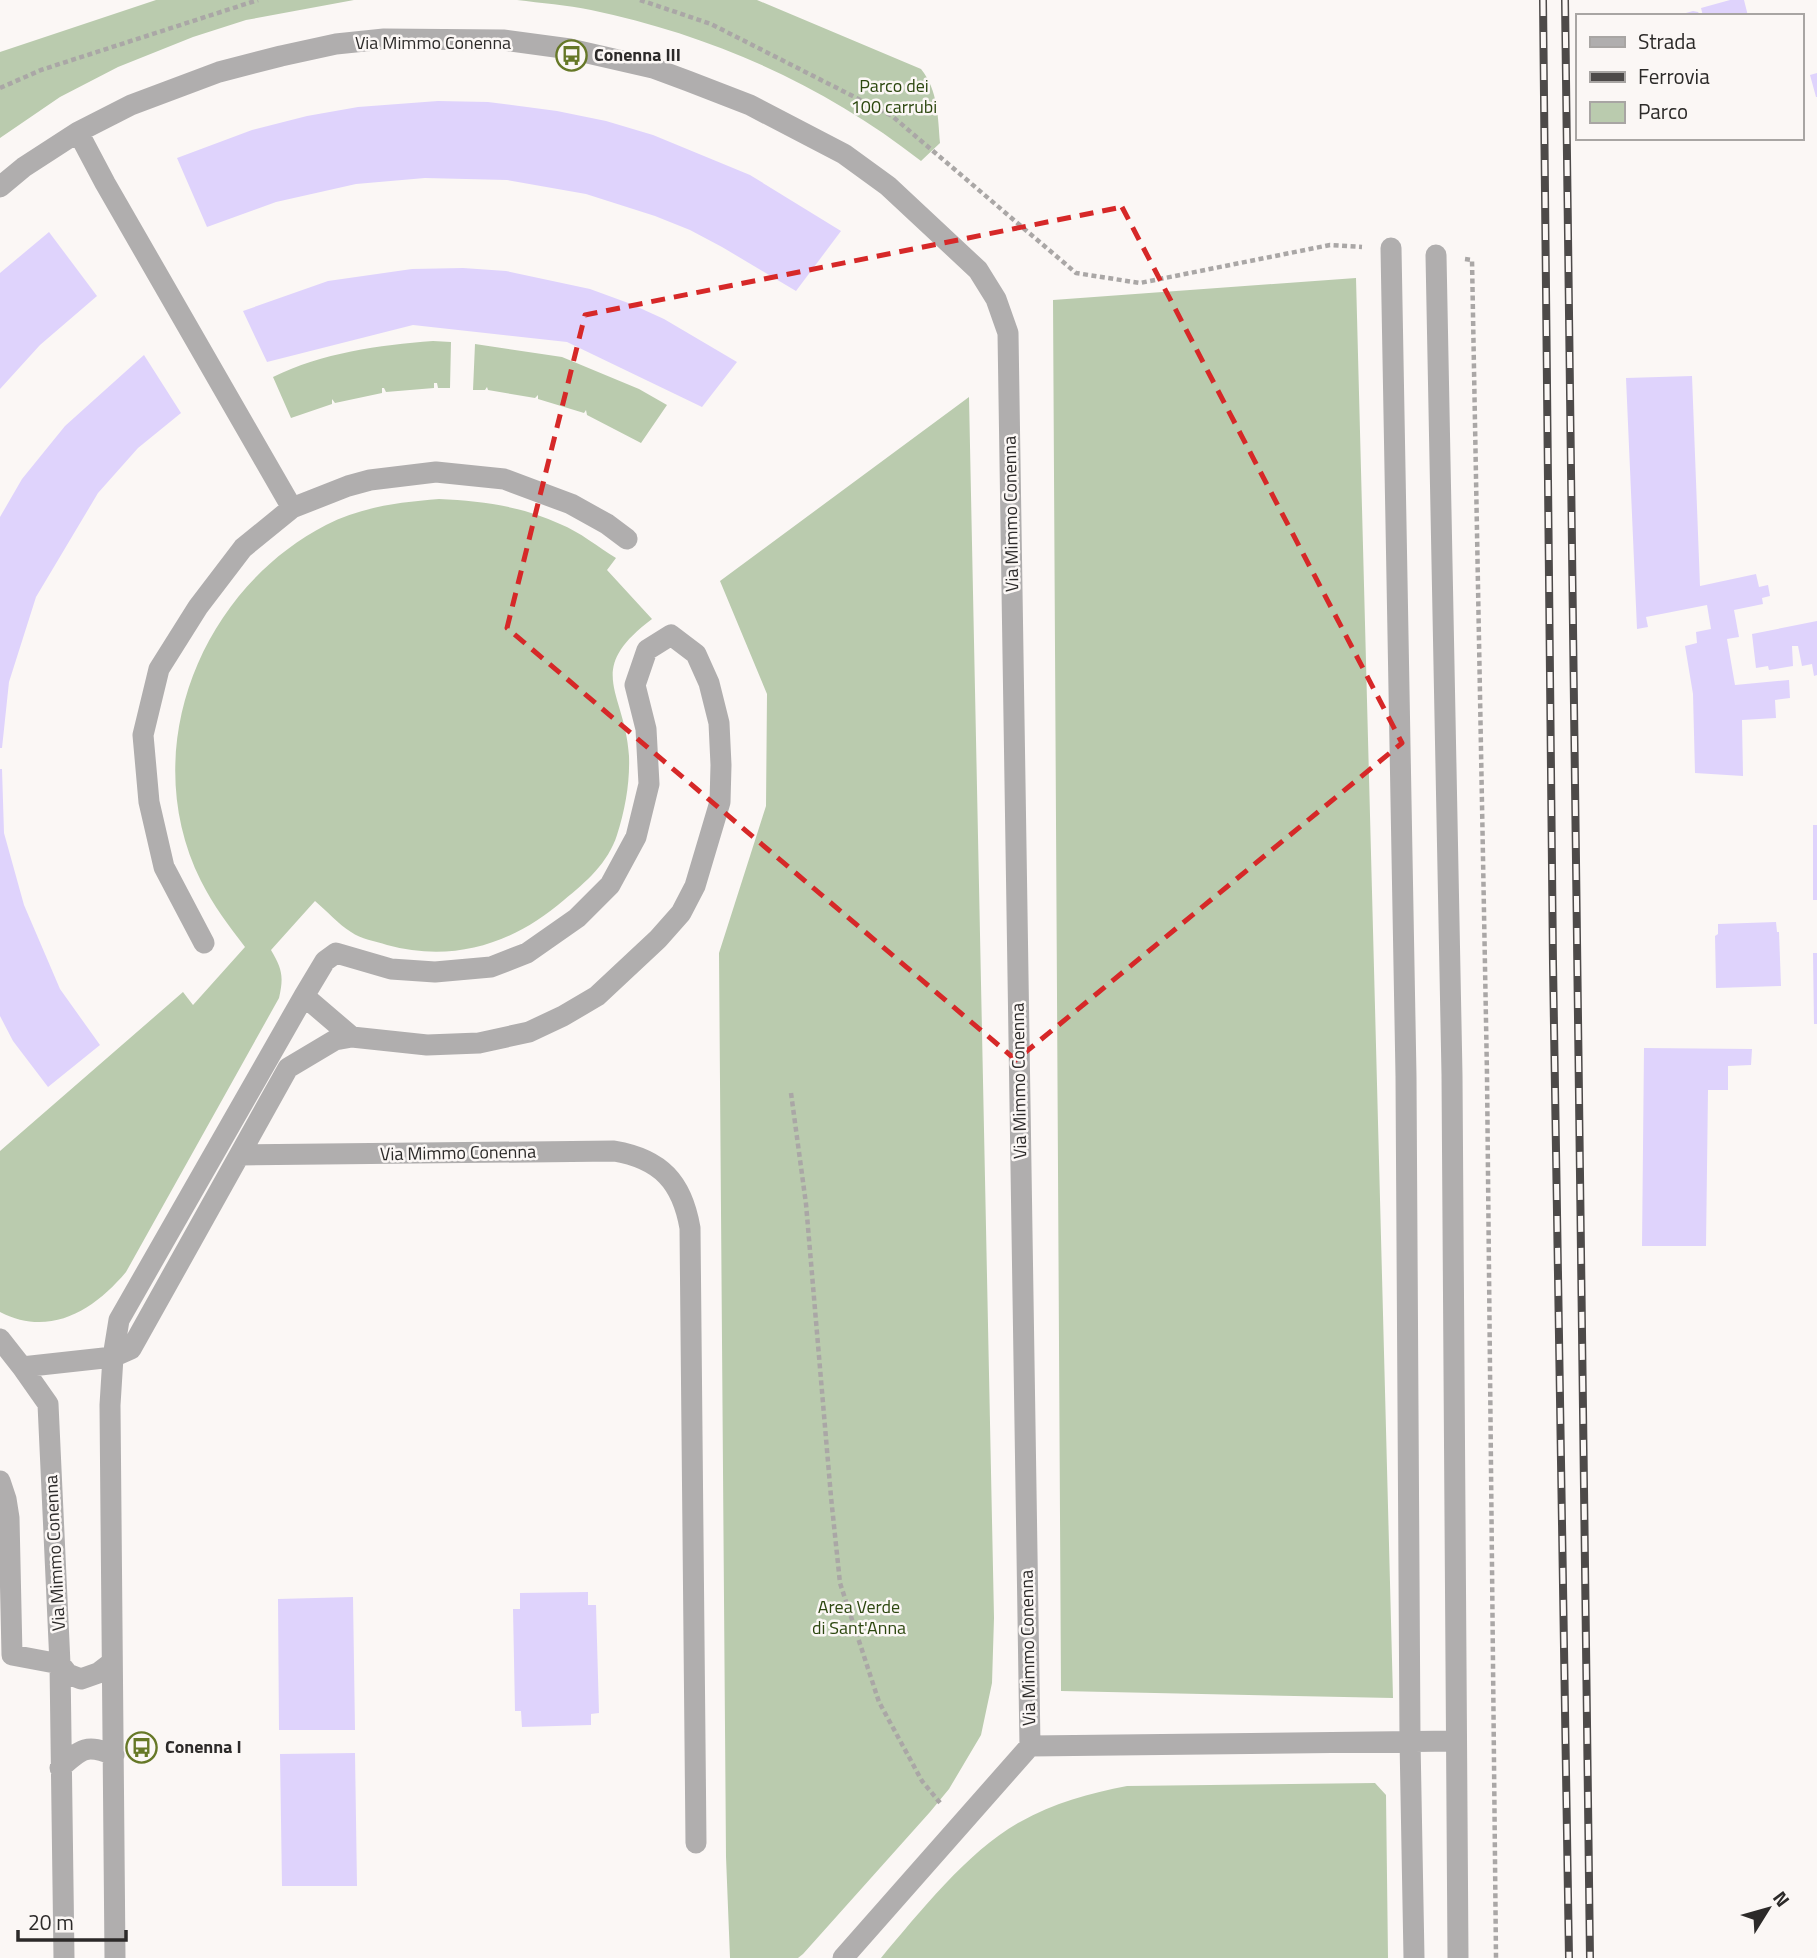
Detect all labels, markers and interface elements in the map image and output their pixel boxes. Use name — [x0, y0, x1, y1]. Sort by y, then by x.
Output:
legend — [1576, 14, 1803, 140]
text: Strada — [1638, 25, 1696, 57]
street label: Via Mimmo Conenna — [355, 29, 511, 56]
bus stop icon: Conenna III — [554, 38, 588, 72]
place label: Conenna III — [594, 41, 681, 68]
text: Ferrovia — [1638, 60, 1710, 92]
park label: Parco dei 100 carrubi — [851, 72, 937, 120]
text: Parco — [1638, 95, 1688, 127]
street label: Via Mimmo Conenna — [996, 436, 1025, 592]
street label: Via Mimmo Conenna — [1004, 1003, 1033, 1159]
street label: Via Mimmo Conenna — [380, 1138, 536, 1167]
street label: Via Mimmo Conenna — [37, 1474, 72, 1632]
street label: Via Mimmo Conenna — [1013, 1570, 1042, 1726]
park label: Area Verde di Sant'Anna — [812, 1593, 906, 1641]
bus stop icon: Conenna I — [125, 1730, 159, 1764]
place label: Conenna I — [165, 1733, 242, 1760]
north arrow — [1733, 1874, 1803, 1944]
text: N — [1766, 1884, 1798, 1912]
scale bar — [18, 1898, 126, 1942]
text: 20 m — [28, 1906, 74, 1938]

